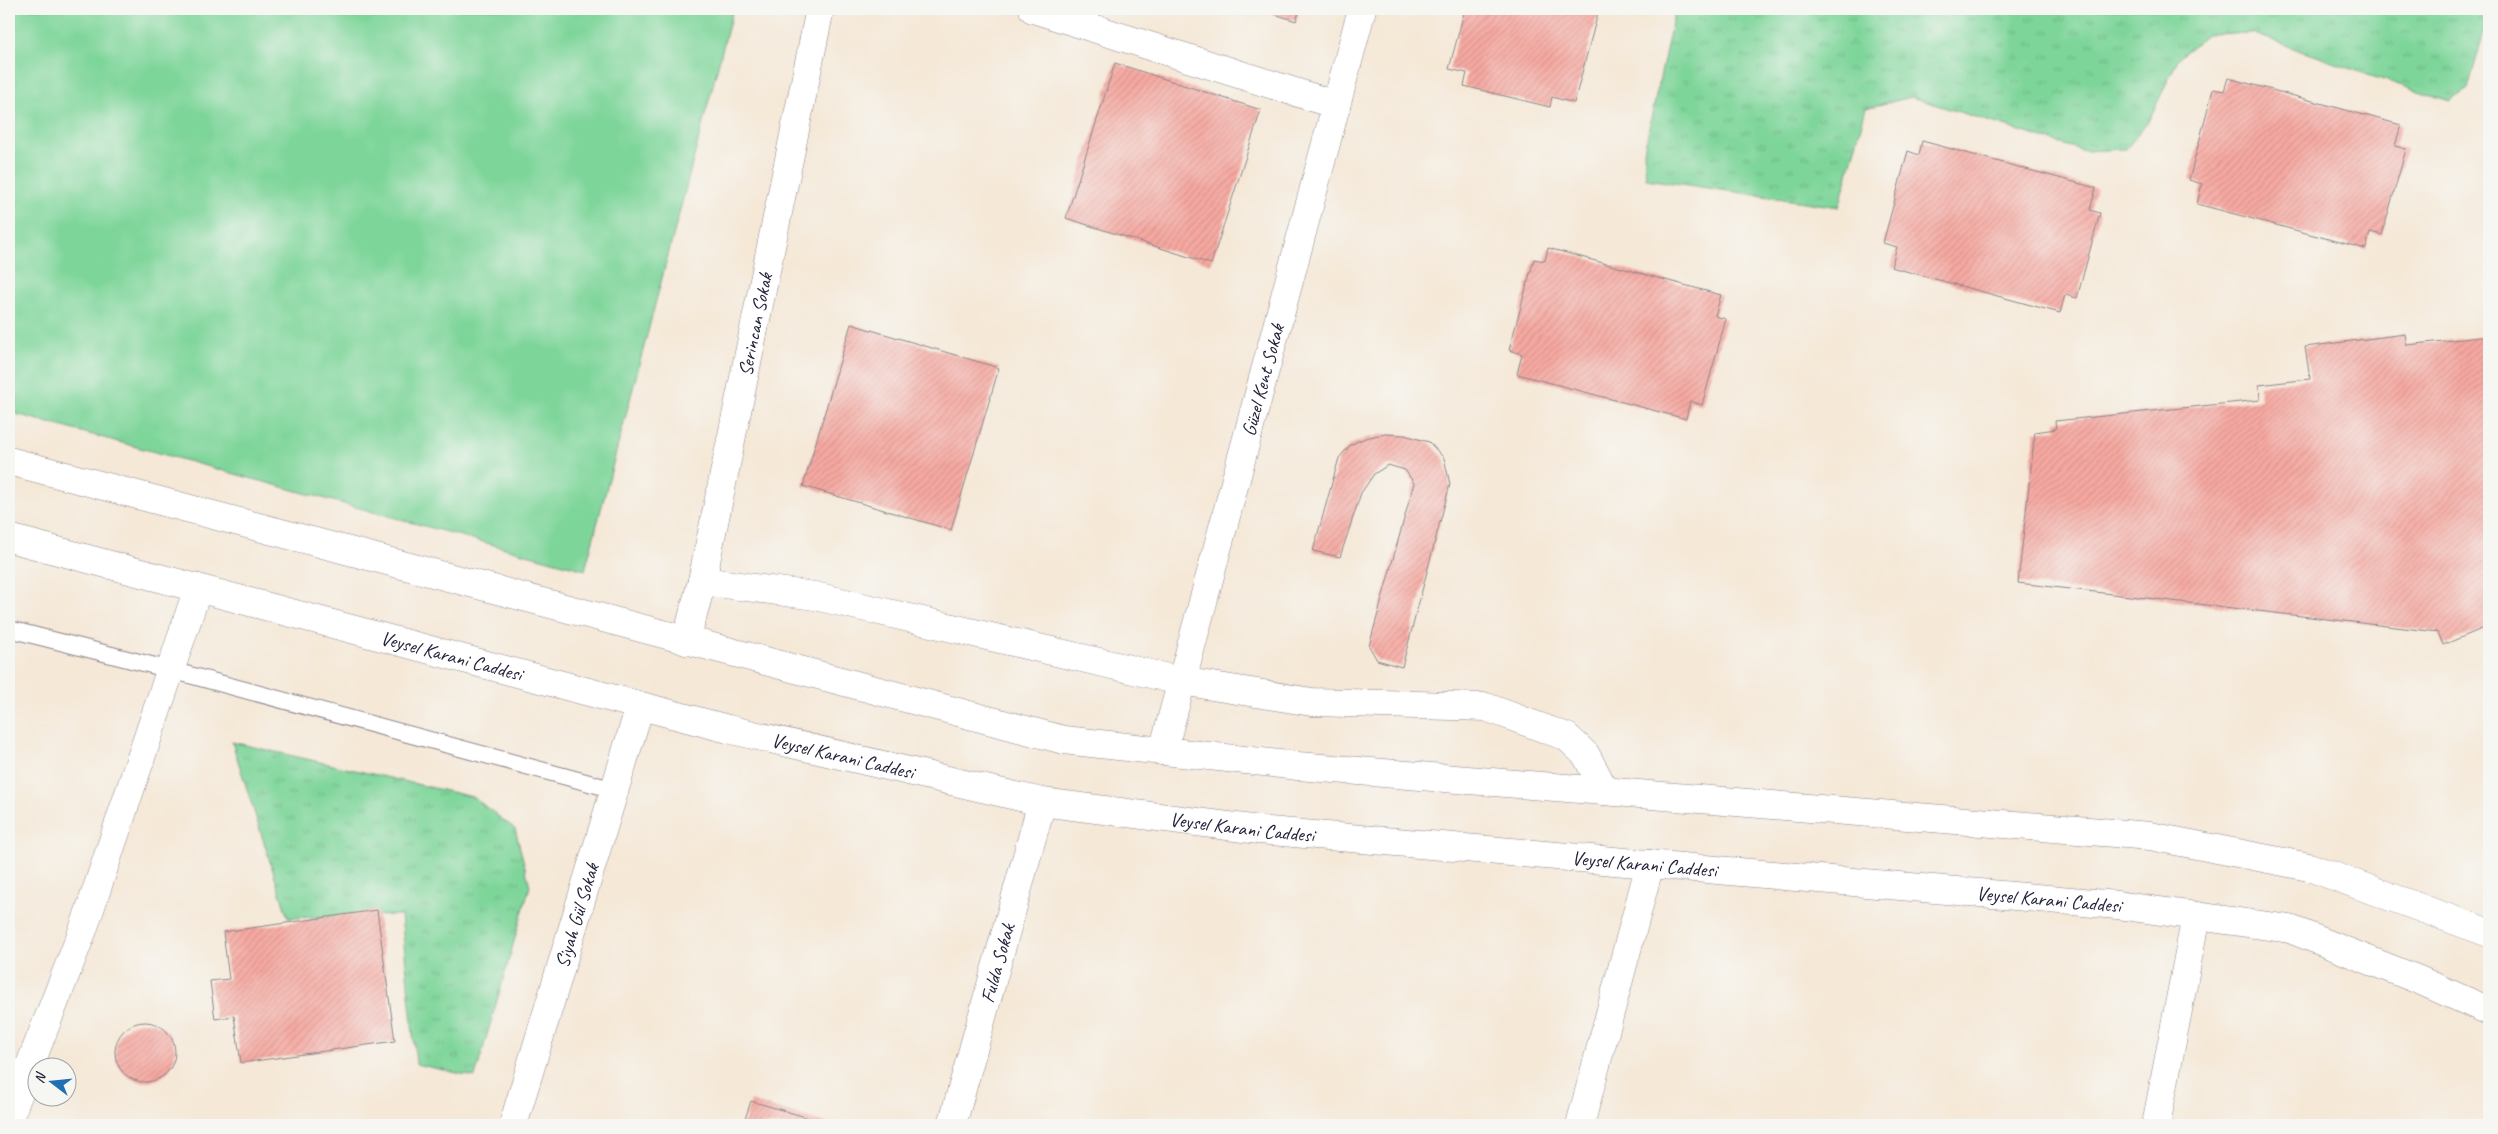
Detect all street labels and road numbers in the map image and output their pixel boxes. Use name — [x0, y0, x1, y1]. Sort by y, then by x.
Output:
street label: Serincan Sokak — [733, 269, 779, 378]
street label: Güzel Kent Sokak — [1236, 320, 1290, 439]
street label: Veysel Karani Caddesi — [378, 625, 527, 687]
street label: Veysel Karani Caddesi — [769, 728, 919, 785]
street label: Veysel Karani Caddesi — [1168, 807, 1318, 848]
street label: Veysel Karani Caddesi — [1571, 845, 1720, 883]
street label: Siyah Gül Sokak — [549, 859, 605, 971]
street label: Veysel Karani Caddesi — [1975, 881, 2125, 919]
street label: Fulda Sokak — [975, 919, 1021, 1006]

